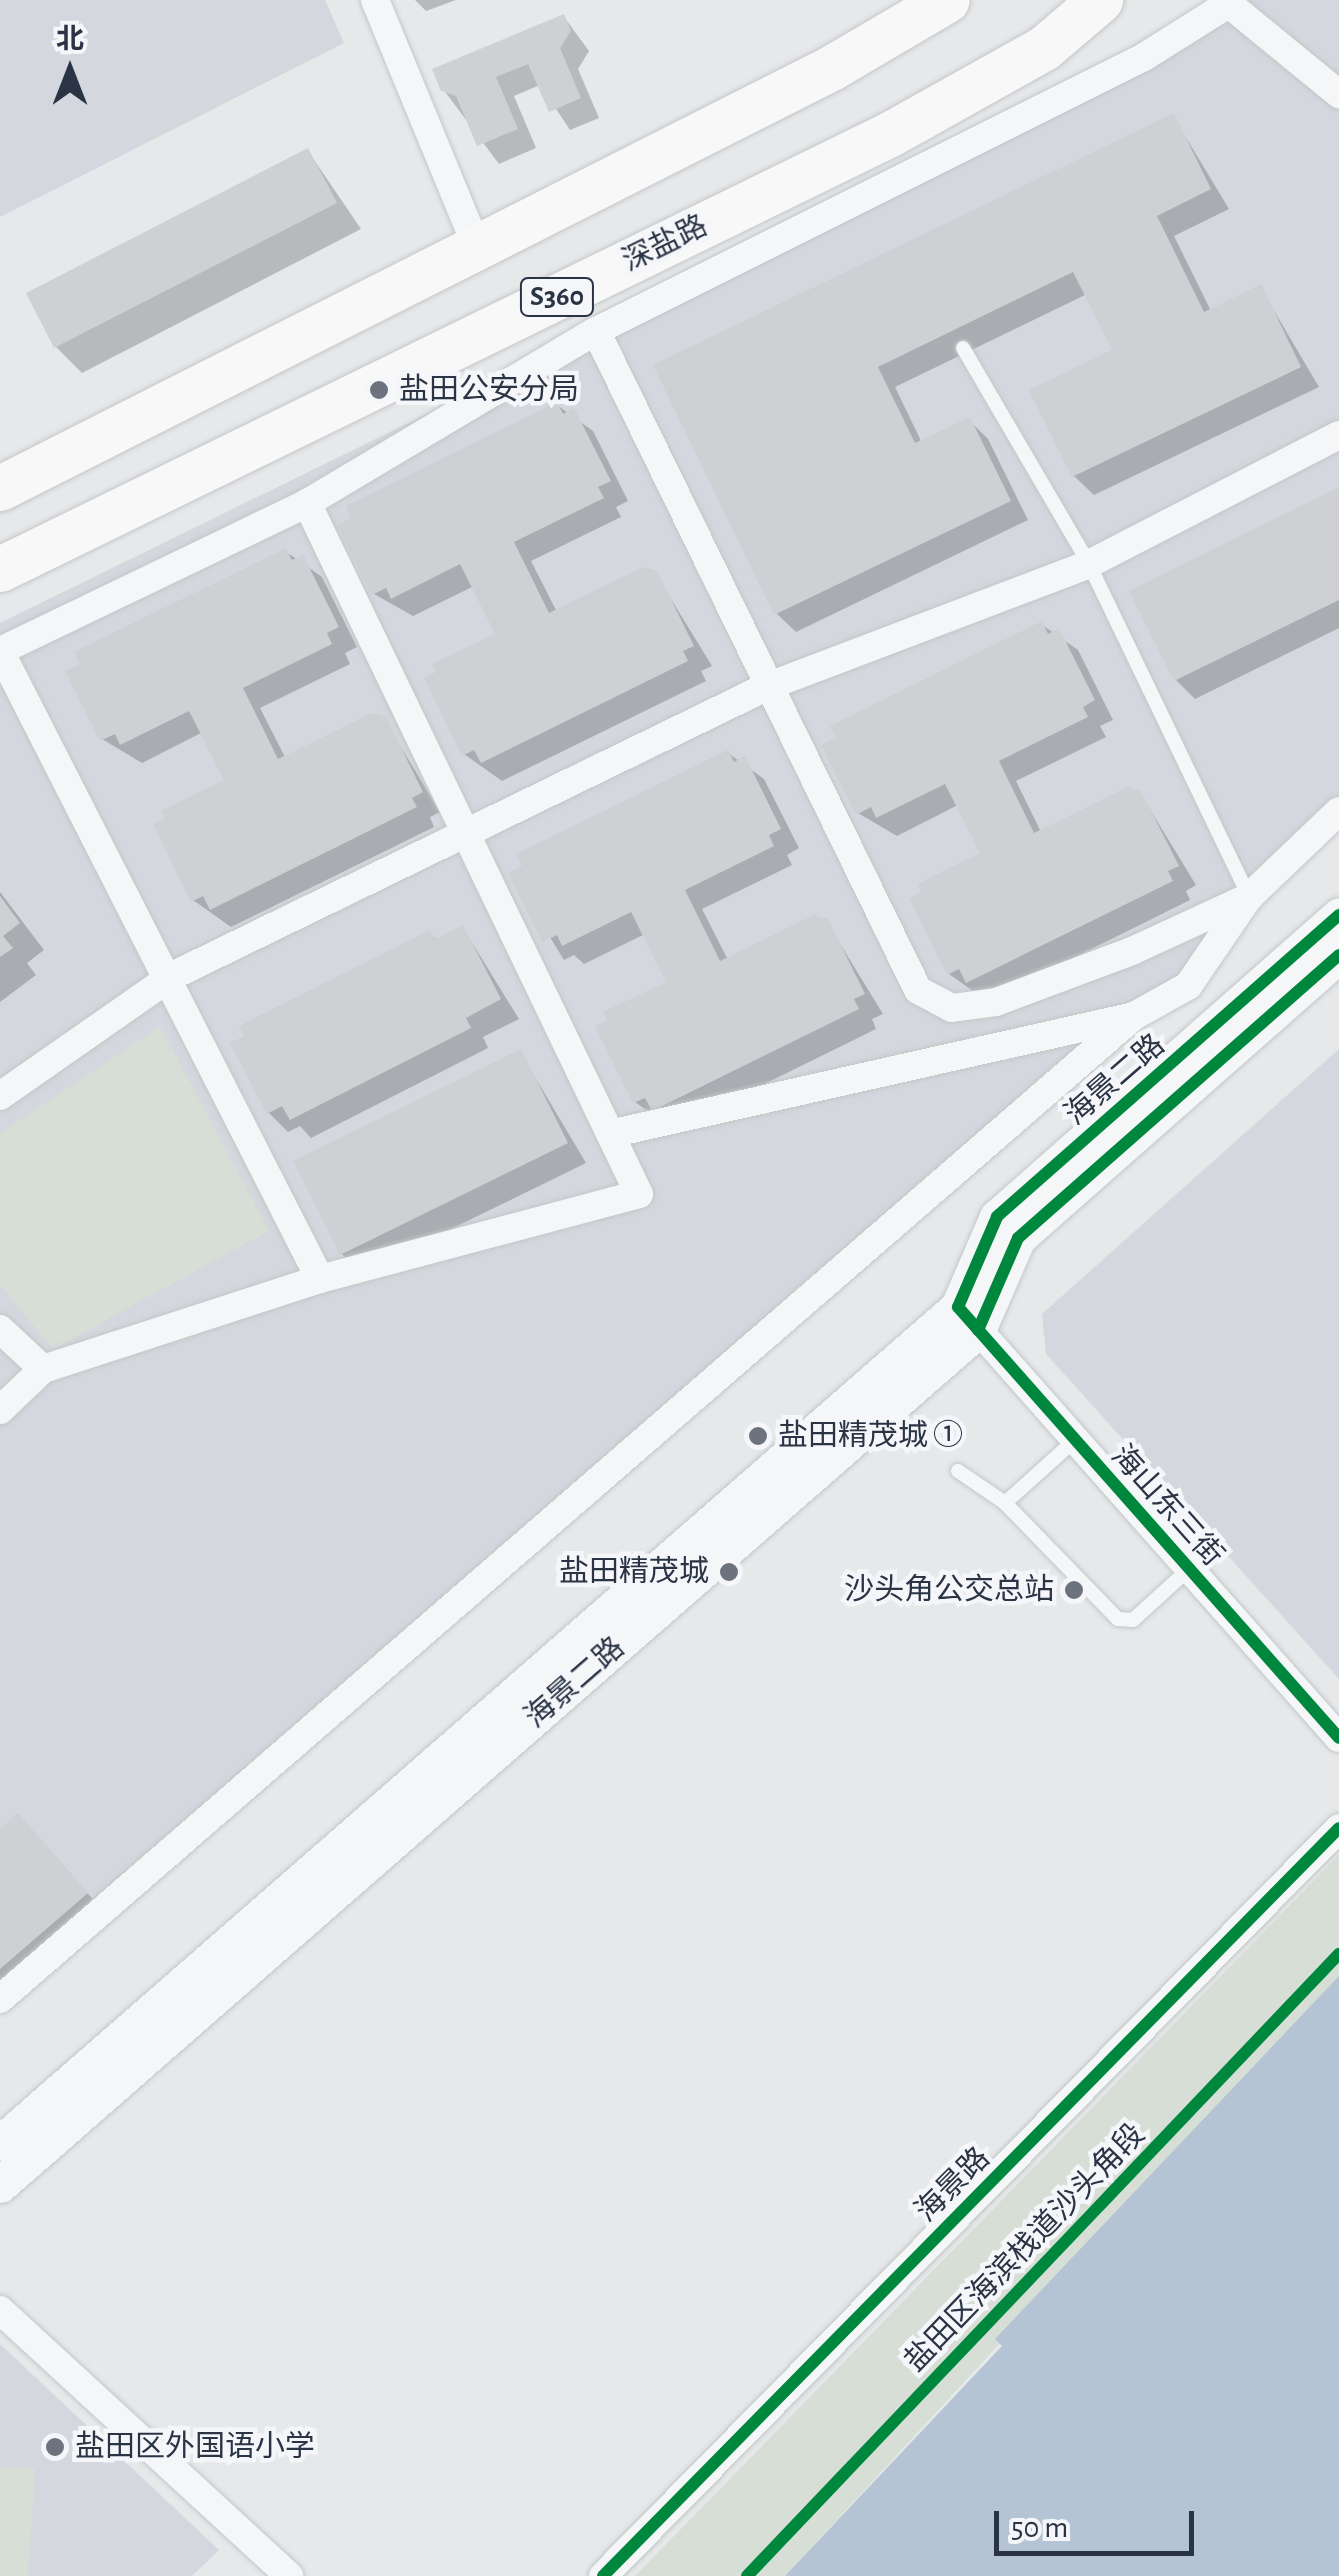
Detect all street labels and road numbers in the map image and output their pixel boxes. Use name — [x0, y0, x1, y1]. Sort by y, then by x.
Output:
street label: 深盐路 — [617, 208, 713, 280]
road number: S360 — [520, 274, 594, 320]
street label: 海景二路 — [1058, 1027, 1172, 1133]
street label: 海山东三街 — [1103, 1438, 1231, 1574]
street label: 海景二路 — [518, 1630, 632, 1736]
street label: 盐田区海滨栈道沙头角段 — [897, 2117, 1153, 2379]
street label: 海景路 — [908, 2140, 998, 2230]

